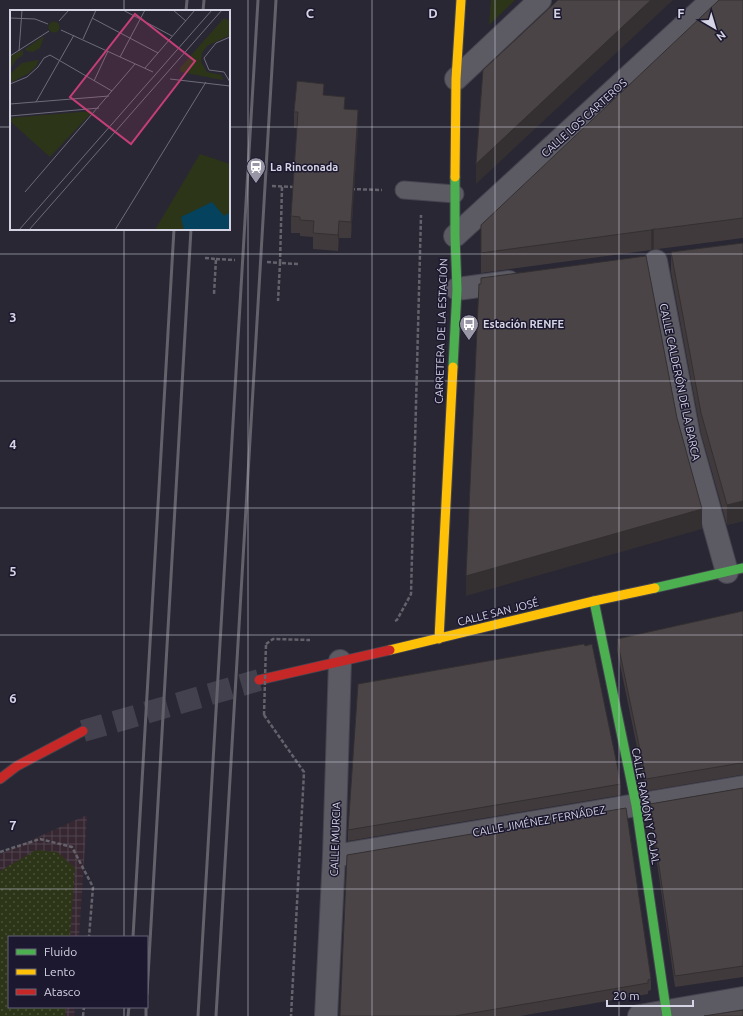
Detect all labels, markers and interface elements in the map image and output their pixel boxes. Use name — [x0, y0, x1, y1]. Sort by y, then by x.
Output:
text: C — [306, 6, 315, 20]
text: D — [428, 6, 438, 20]
text: E — [553, 6, 561, 20]
text: F — [677, 6, 685, 20]
north arrow — [695, 8, 735, 48]
inset map — [10, 10, 230, 230]
text: N — [714, 29, 728, 43]
street label: CALLE LOS CARTEROS — [539, 76, 629, 159]
station icon: La Rinconada — [245, 156, 267, 184]
place label: La Rinconada — [270, 161, 338, 173]
street label: CARRETERA DE LA ESTACIÓN — [431, 258, 450, 404]
street label: CALLE CALDERÓN DE LA BARCA — [657, 302, 704, 463]
text: 3 — [9, 310, 17, 324]
bus stop icon: Estación RENFE — [458, 313, 480, 341]
place label: Estación RENFE — [483, 318, 565, 330]
text: 4 — [9, 437, 17, 451]
text: 5 — [9, 564, 17, 578]
street label: CALLE SAN JOSÉ — [456, 595, 540, 628]
text: 6 — [9, 691, 17, 705]
street label: CALLE RAMÓN Y CAJAL — [630, 747, 663, 866]
street label: CALLE MURCIA — [328, 801, 342, 876]
street label: CALLE JIMÉNEZ FERNÁDEZ — [471, 802, 606, 839]
text: 7 — [9, 818, 17, 832]
legend — [8, 936, 148, 1008]
text: Fluido — [44, 945, 77, 958]
text: Lento — [44, 965, 75, 978]
scale bar — [607, 982, 693, 1008]
text: Atasco — [44, 985, 80, 998]
text: 20 m — [613, 989, 640, 1002]

